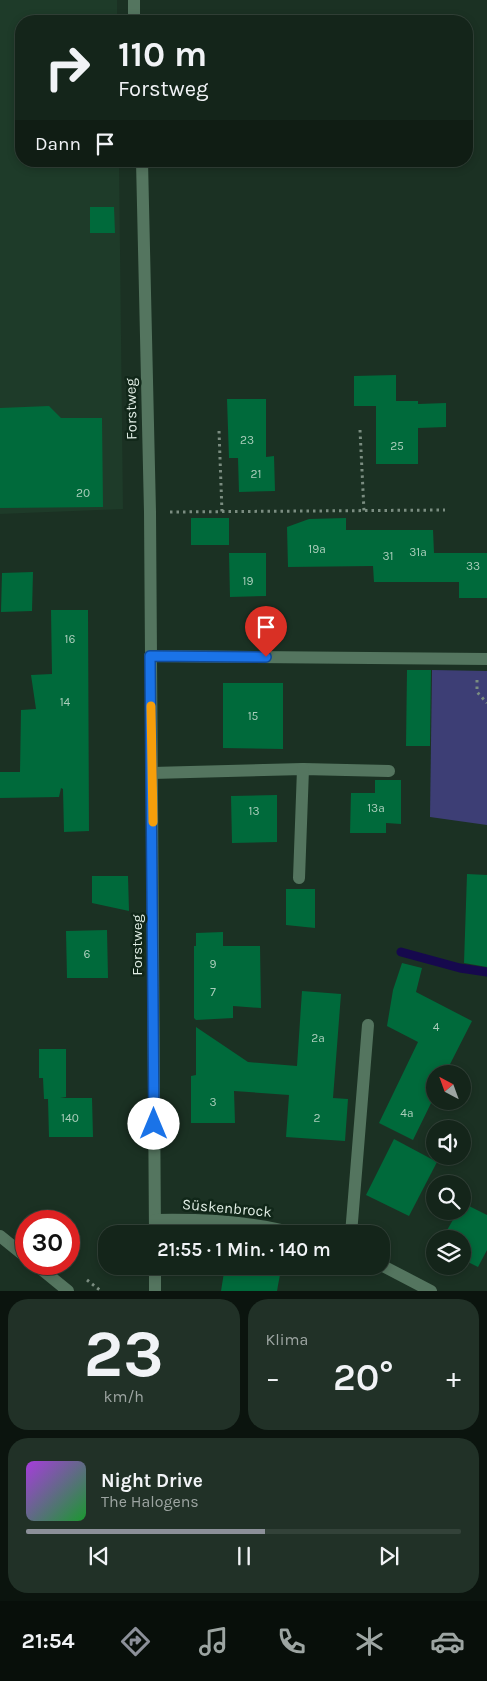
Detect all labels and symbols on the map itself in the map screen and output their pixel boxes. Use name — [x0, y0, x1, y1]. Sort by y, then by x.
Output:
street label: Forstweg — [121, 378, 141, 440]
house number: 23 — [240, 433, 254, 447]
house number: 25 — [390, 439, 404, 453]
house number: 21 — [251, 467, 261, 481]
house number: 20 — [76, 486, 90, 500]
house number: 19a — [308, 542, 326, 556]
house number: 31a — [409, 545, 427, 559]
house number: 31 — [382, 549, 394, 563]
house number: 33 — [466, 559, 480, 573]
house number: 19 — [243, 574, 253, 588]
pin — [245, 606, 287, 657]
house number: 16 — [65, 632, 76, 646]
house number: 14 — [60, 695, 71, 709]
house number: 15 — [248, 709, 259, 723]
house number: 13a — [367, 801, 385, 815]
house number: 13 — [248, 804, 260, 818]
street label: Forstweg — [128, 914, 146, 976]
house number: 6 — [84, 947, 91, 961]
house number: 9 — [210, 957, 217, 971]
house number: 7 — [210, 985, 216, 999]
house number: 4 — [433, 1020, 440, 1034]
house number: 2a — [311, 1031, 325, 1045]
north arrow — [426, 1065, 471, 1110]
house number: 3 — [209, 1095, 217, 1109]
position arrow — [127, 1097, 179, 1149]
house number: 4a — [400, 1106, 414, 1120]
house number: 140 — [61, 1111, 79, 1125]
house number: 2 — [314, 1111, 321, 1125]
street label: Süskenbrock — [181, 1195, 273, 1221]
speed limit sign: 30 — [15, 1210, 80, 1275]

